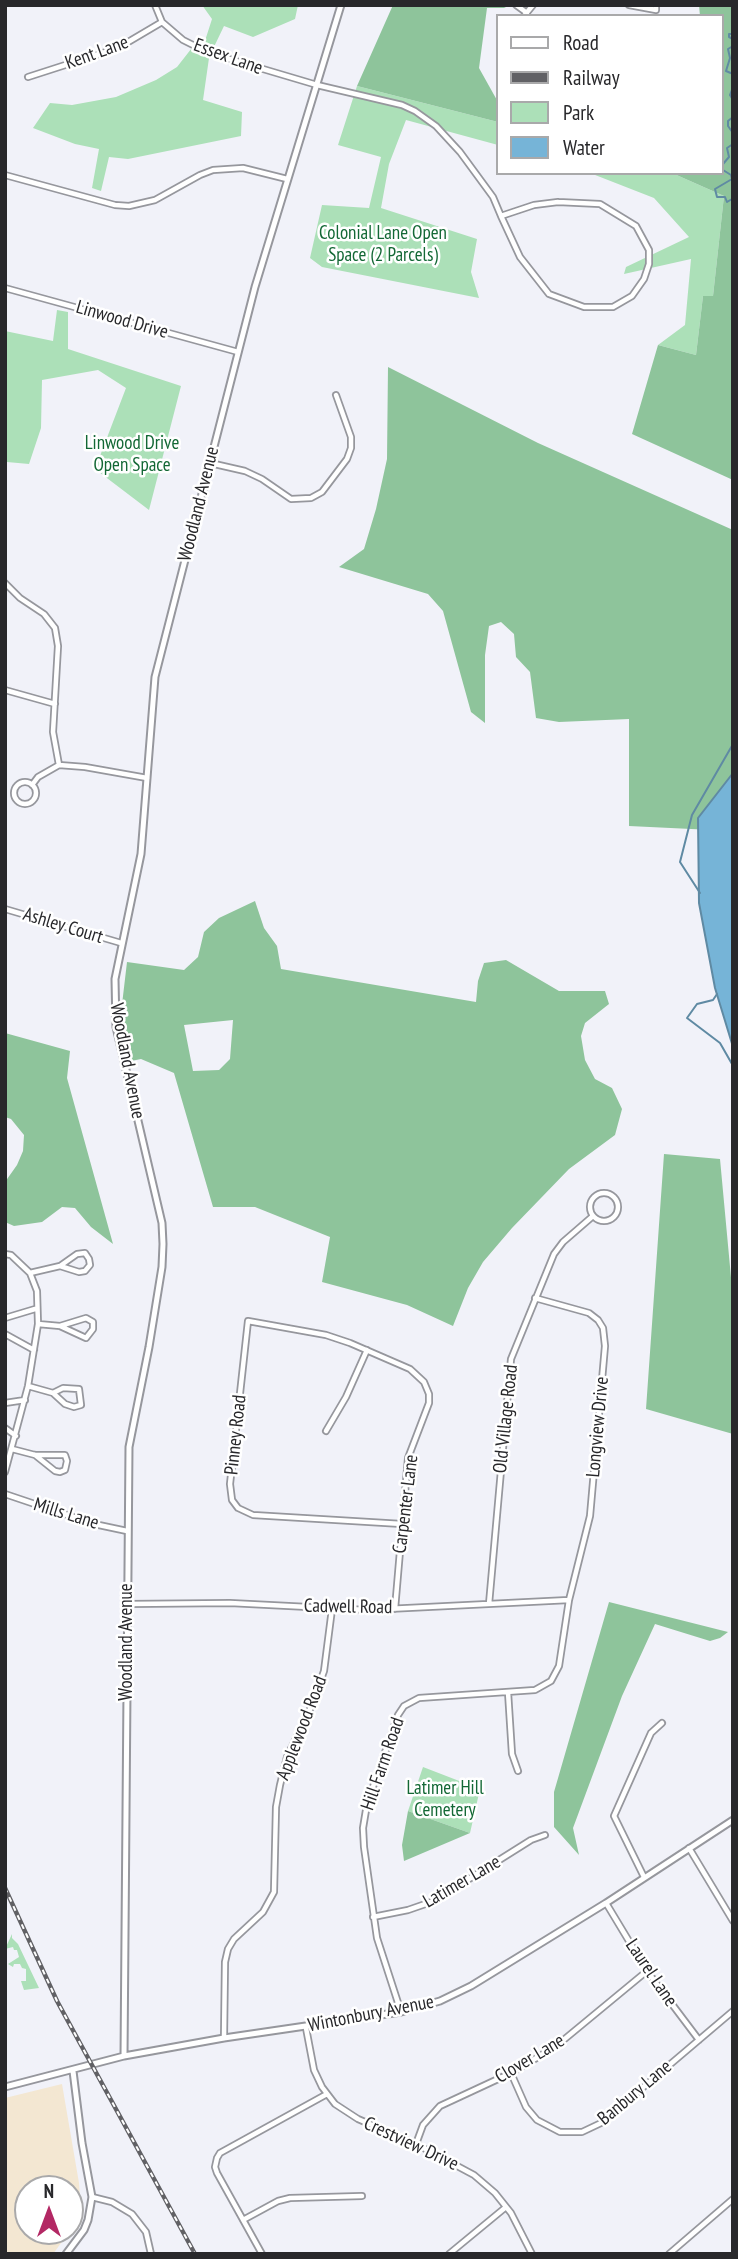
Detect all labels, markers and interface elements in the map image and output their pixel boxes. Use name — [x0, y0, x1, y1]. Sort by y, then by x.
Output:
legend — [496, 14, 724, 175]
text: Road — [563, 29, 599, 56]
street label: Kent Lane — [62, 31, 132, 75]
street label: Essex Lane — [190, 34, 266, 80]
text: Railway — [563, 64, 620, 91]
text: Park — [563, 99, 594, 126]
text: Water — [563, 134, 605, 161]
park label: Colonial Lane Open Space (2 Parcels) — [319, 223, 447, 267]
street label: Linwood Drive — [73, 296, 171, 344]
park label: Linwood Drive Open Space — [85, 433, 179, 477]
street label: Woodland Avenue — [174, 444, 224, 564]
street label: Ashley Court — [20, 903, 106, 949]
street label: Woodland Avenue — [105, 1001, 149, 1121]
street label: Old Village Road — [489, 1364, 523, 1474]
street label: Longview Drive — [582, 1376, 614, 1478]
street label: Pinney Road — [220, 1394, 252, 1476]
street label: Carpenter Lane — [389, 1453, 423, 1555]
street label: Mills Lane — [31, 1493, 101, 1535]
street label: Woodland Avenue — [116, 1583, 138, 1701]
street label: Cadwell Road — [304, 1595, 392, 1619]
street label: Applewood Road — [272, 1673, 332, 1783]
street label: Hill Farm Road — [356, 1715, 410, 1813]
park label: Latimer Hill Cemetery — [406, 1778, 484, 1822]
street label: Latimer Lane — [419, 1851, 505, 1913]
street label: Laurel Lane — [620, 1935, 682, 2011]
street label: Wintonbury Avenue — [306, 1991, 436, 2037]
street label: Clover Lane — [491, 2029, 569, 2089]
street label: Banbury Lane — [594, 2056, 676, 2130]
street label: Crestview Drive — [360, 2112, 462, 2176]
north arrow — [14, 2175, 84, 2245]
text: N — [44, 2179, 54, 2203]

